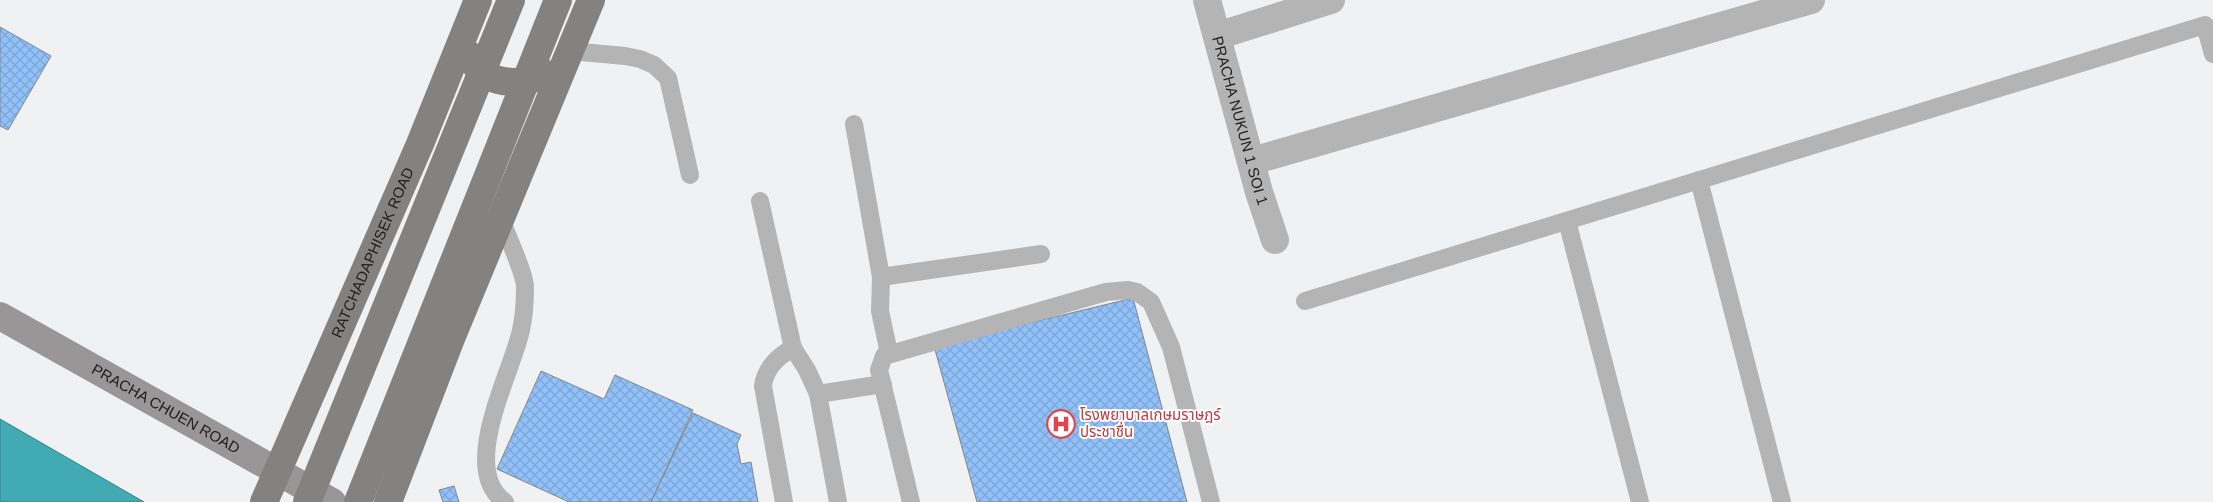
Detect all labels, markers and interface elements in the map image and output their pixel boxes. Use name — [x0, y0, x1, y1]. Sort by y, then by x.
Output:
street label: PRACHA NUKUN 1 SOI 1 — [1209, 34, 1272, 207]
street label: RATCHADAPHISEK ROAD — [328, 165, 417, 340]
street label: PRACHA CHUEN ROAD — [89, 360, 243, 457]
place label: โรงพยาบาลเกษมราษฎร์ ประชาชื่น — [1080, 406, 1221, 440]
hospital icon: โรงพยาบาลเกษมราษฎร์ ประชาชื่น — [1046, 409, 1076, 439]

